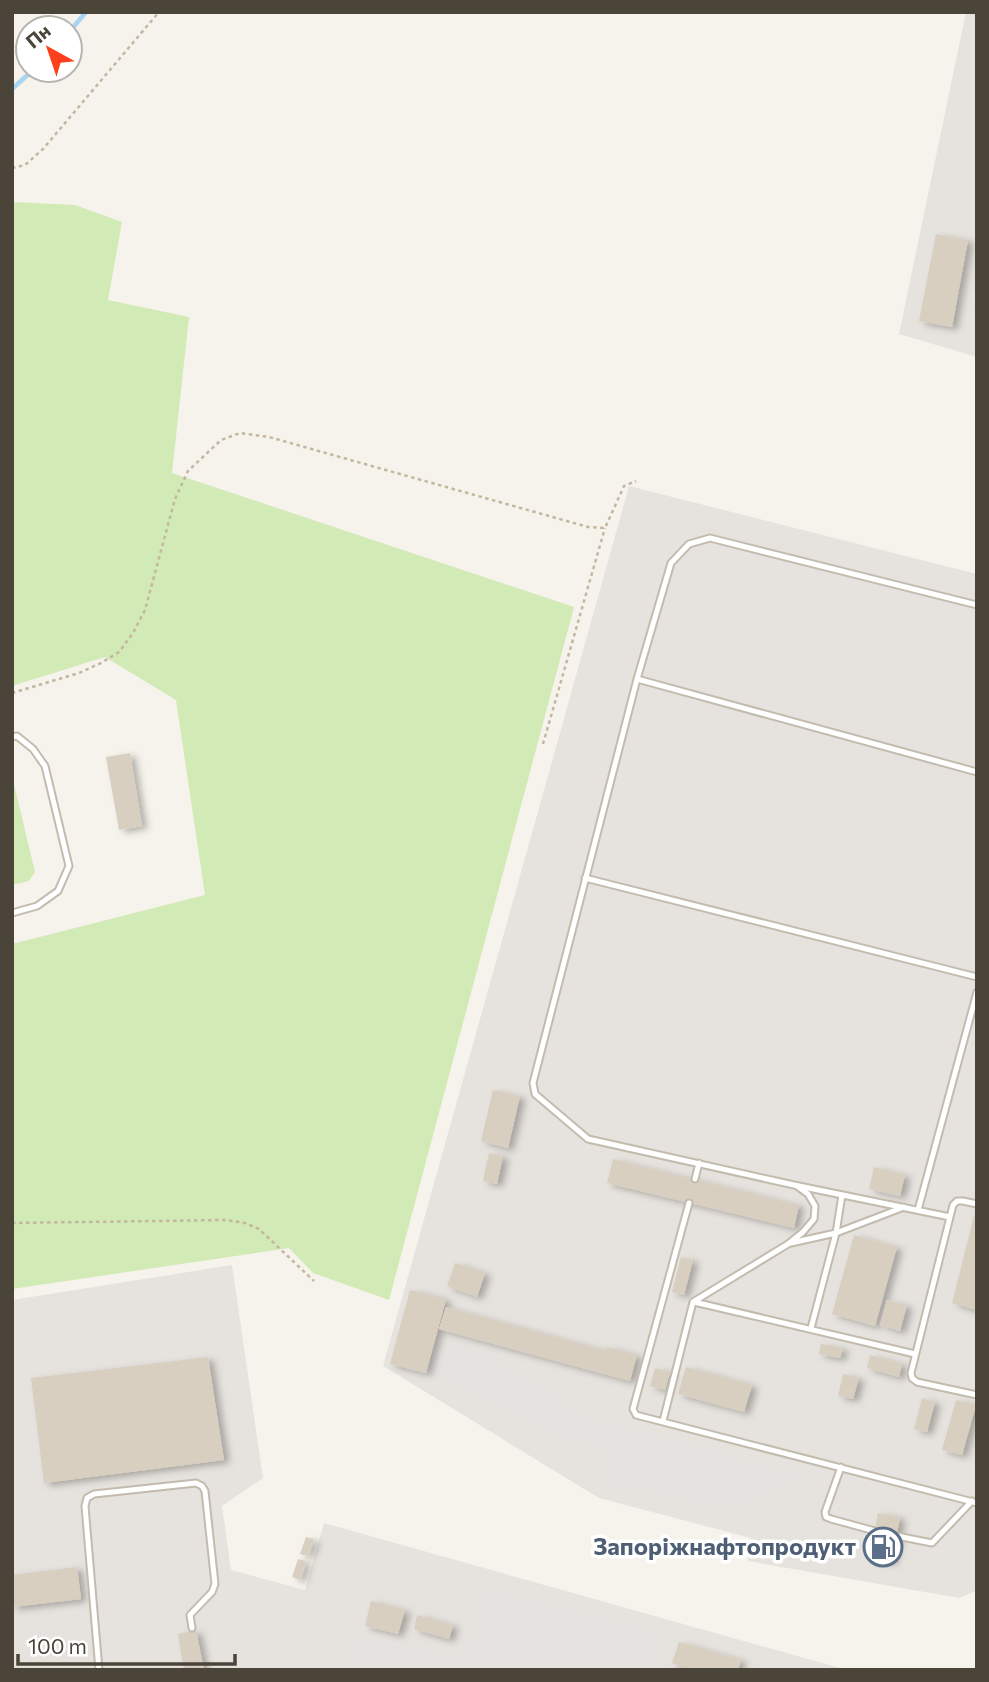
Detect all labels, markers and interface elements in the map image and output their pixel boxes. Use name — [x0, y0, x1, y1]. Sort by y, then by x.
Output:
north arrow — [14, 14, 84, 84]
text: Пн — [21, 19, 55, 52]
fuel station icon: Запоріжнафтопродукт — [862, 1526, 904, 1568]
place label: Запоріжнафтопродукт — [593, 1531, 856, 1560]
scale bar — [18, 1622, 234, 1666]
text: 100 m — [28, 1633, 87, 1658]

